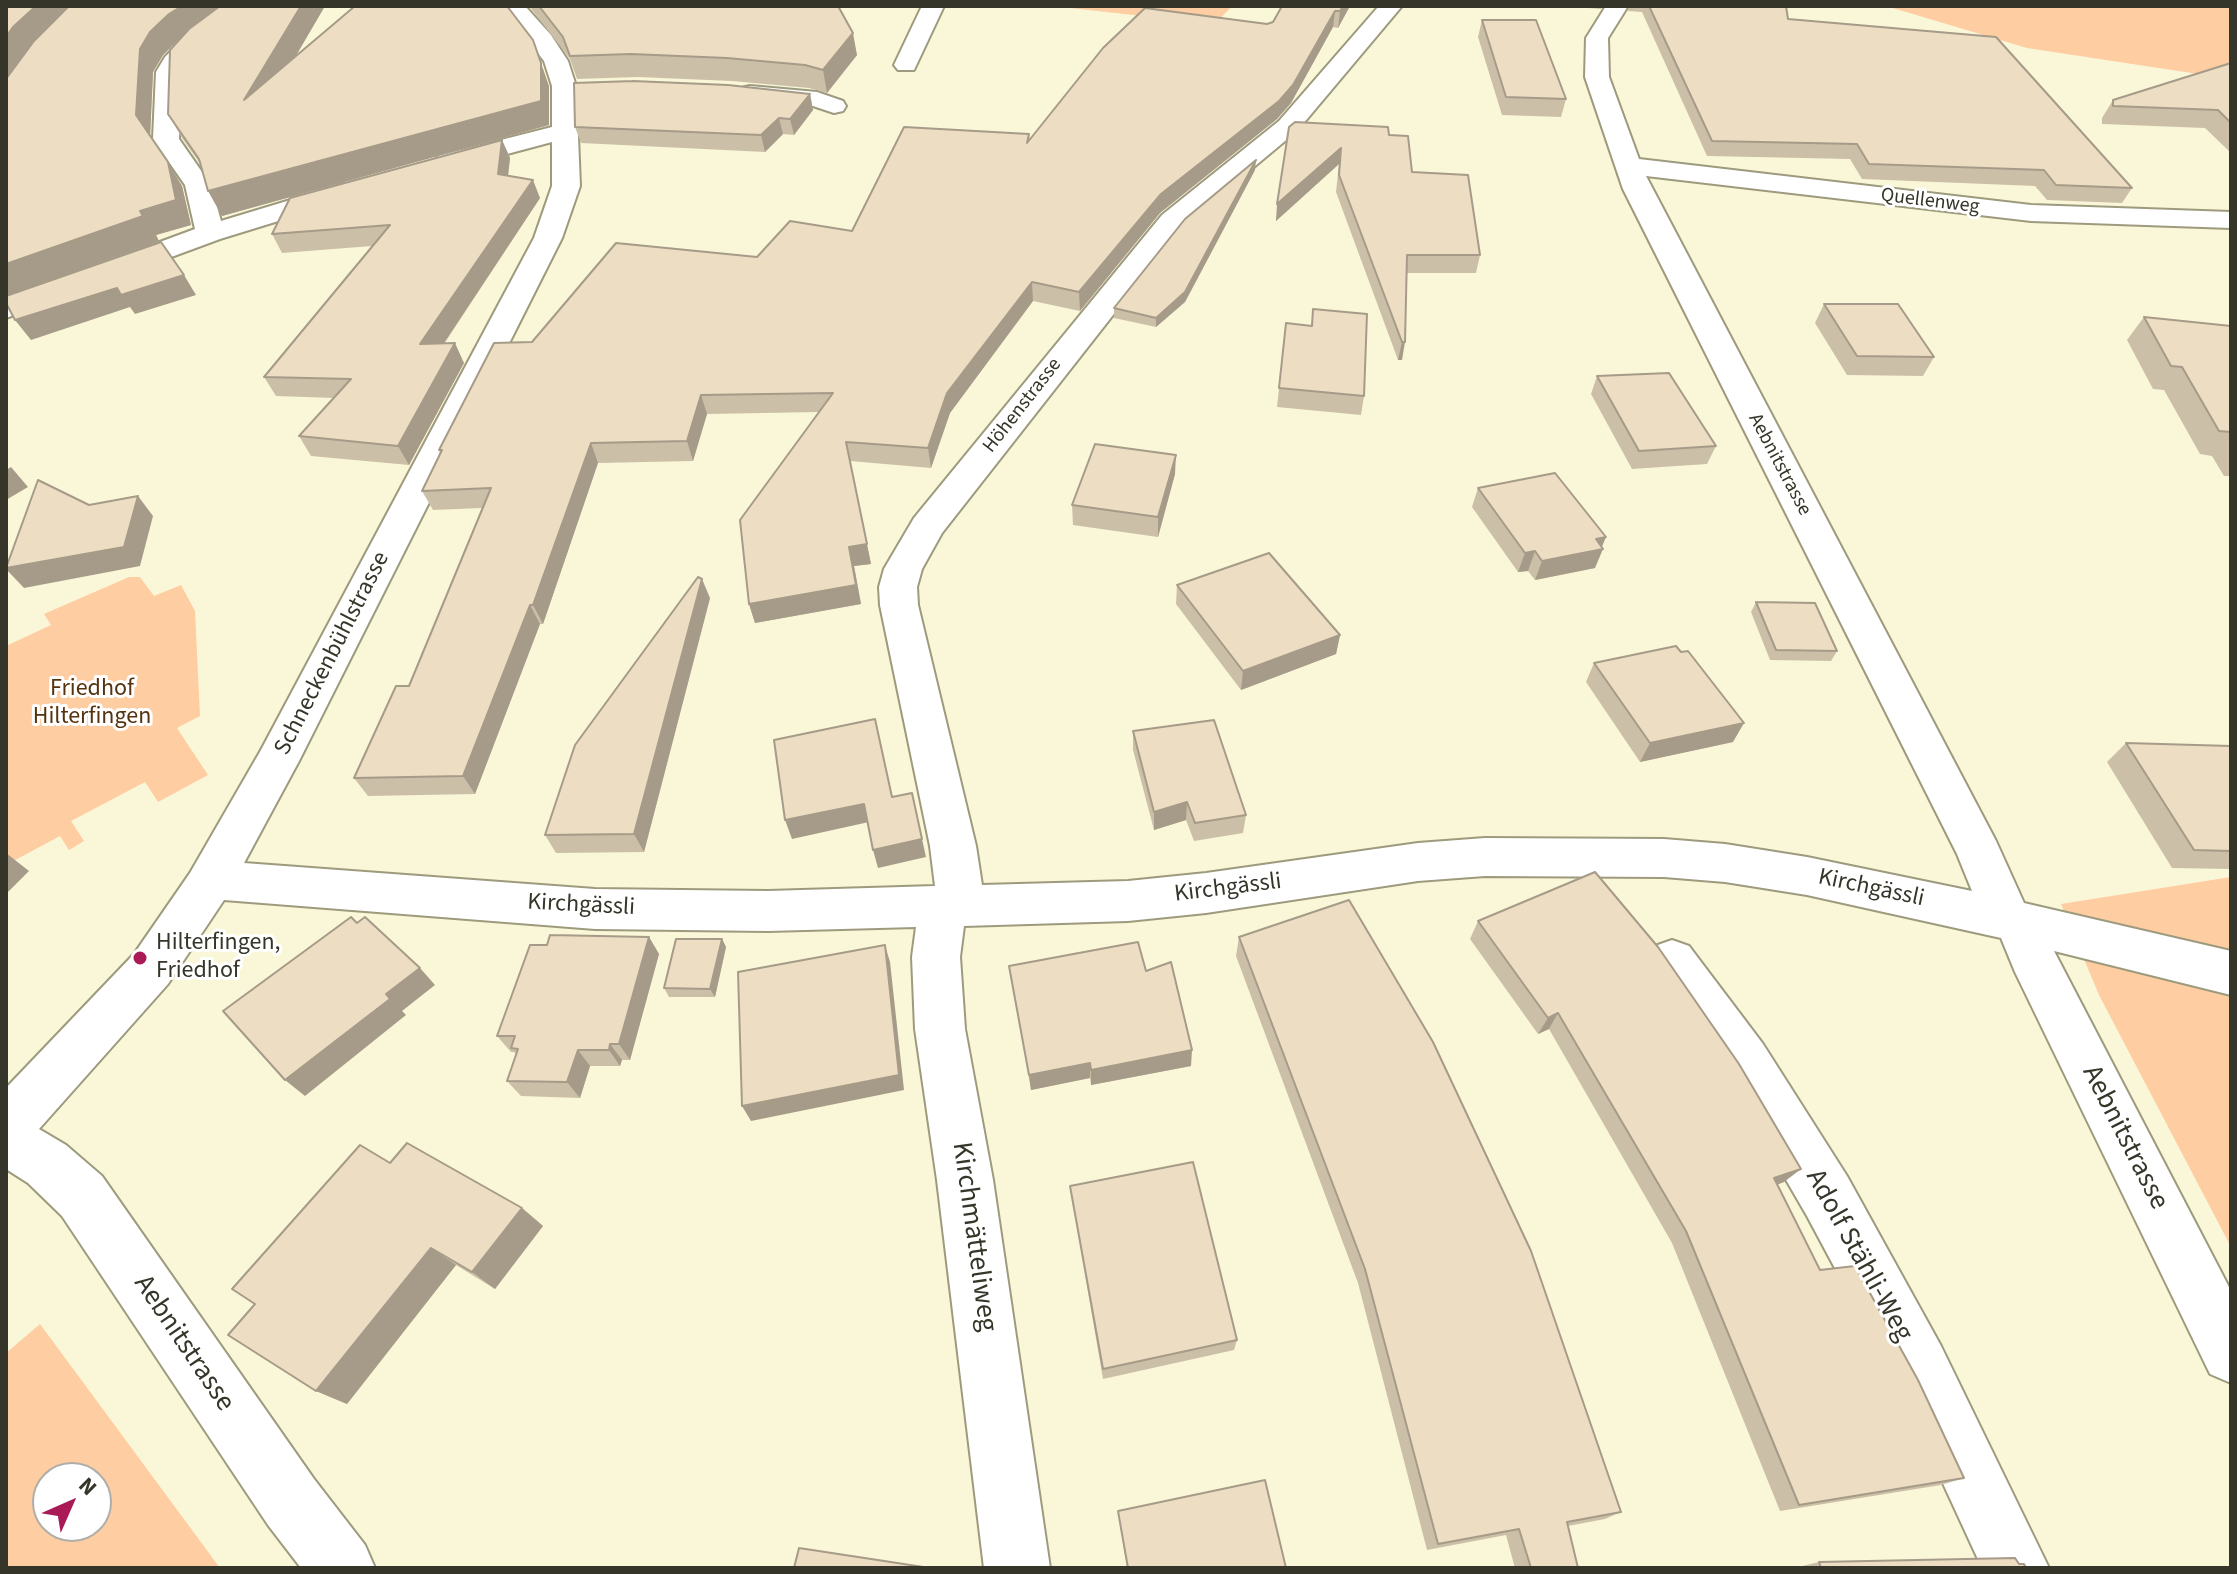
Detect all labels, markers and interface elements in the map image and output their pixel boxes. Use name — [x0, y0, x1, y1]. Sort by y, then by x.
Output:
street label: Quellenweg — [1879, 184, 1981, 220]
street label: Höhenstrasse — [979, 354, 1067, 458]
street label: Aebnitstrasse — [1742, 410, 1816, 520]
street label: Schneckenbühlstrasse — [269, 548, 397, 760]
park label: Friedhof Hilterfingen — [33, 676, 151, 732]
street label: Kirchgässli — [1815, 864, 1927, 914]
street label: Kirchgässli — [1173, 868, 1283, 910]
street label: Kirchgässli — [526, 889, 636, 923]
place label: Hilterfingen, Friedhof — [156, 930, 281, 986]
marker: Hilterfingen, Friedhof — [131, 949, 149, 967]
street label: Aebnitstrasse — [2073, 1060, 2175, 1216]
street label: Kirchmätteliweg — [943, 1140, 1003, 1334]
street label: Adolf Stähli-Weg — [1797, 1164, 1919, 1348]
street label: Aebnitstrasse — [125, 1269, 241, 1419]
north arrow — [32, 1462, 112, 1542]
text: N — [71, 1470, 104, 1503]

